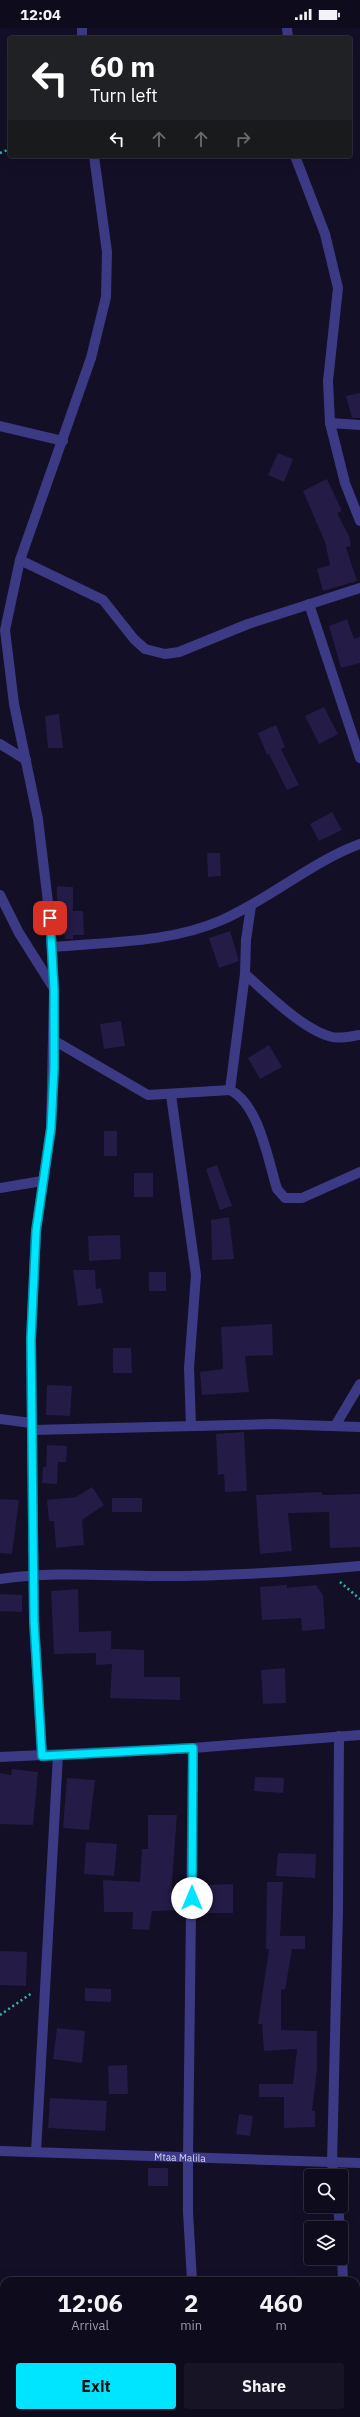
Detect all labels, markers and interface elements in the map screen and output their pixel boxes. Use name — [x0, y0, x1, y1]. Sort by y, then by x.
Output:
text: 12:04 — [20, 5, 61, 24]
text: 60 m — [90, 48, 155, 85]
icon: left — [24, 52, 76, 104]
text: Turn left — [90, 84, 158, 107]
icon: left — [106, 128, 128, 150]
icon: ahead — [148, 128, 170, 150]
icon: ahead — [190, 128, 212, 150]
icon: right — [232, 128, 254, 150]
pin — [33, 901, 67, 935]
icon: arrive — [39, 907, 61, 929]
position arrow — [171, 1877, 213, 1919]
street label: Mtaa Malila — [154, 2150, 206, 2165]
map controls — [304, 2169, 348, 2265]
button: search — [304, 2169, 348, 2213]
button: layers — [304, 2221, 348, 2265]
text: 12:06 — [57, 2287, 123, 2319]
text: 2 — [184, 2287, 198, 2319]
text: 460 — [259, 2287, 303, 2319]
text: Arrival — [71, 2317, 109, 2334]
text: min — [180, 2317, 202, 2334]
text: m — [275, 2317, 287, 2334]
button: Exit — [16, 2363, 176, 2409]
button: Share — [184, 2363, 344, 2409]

